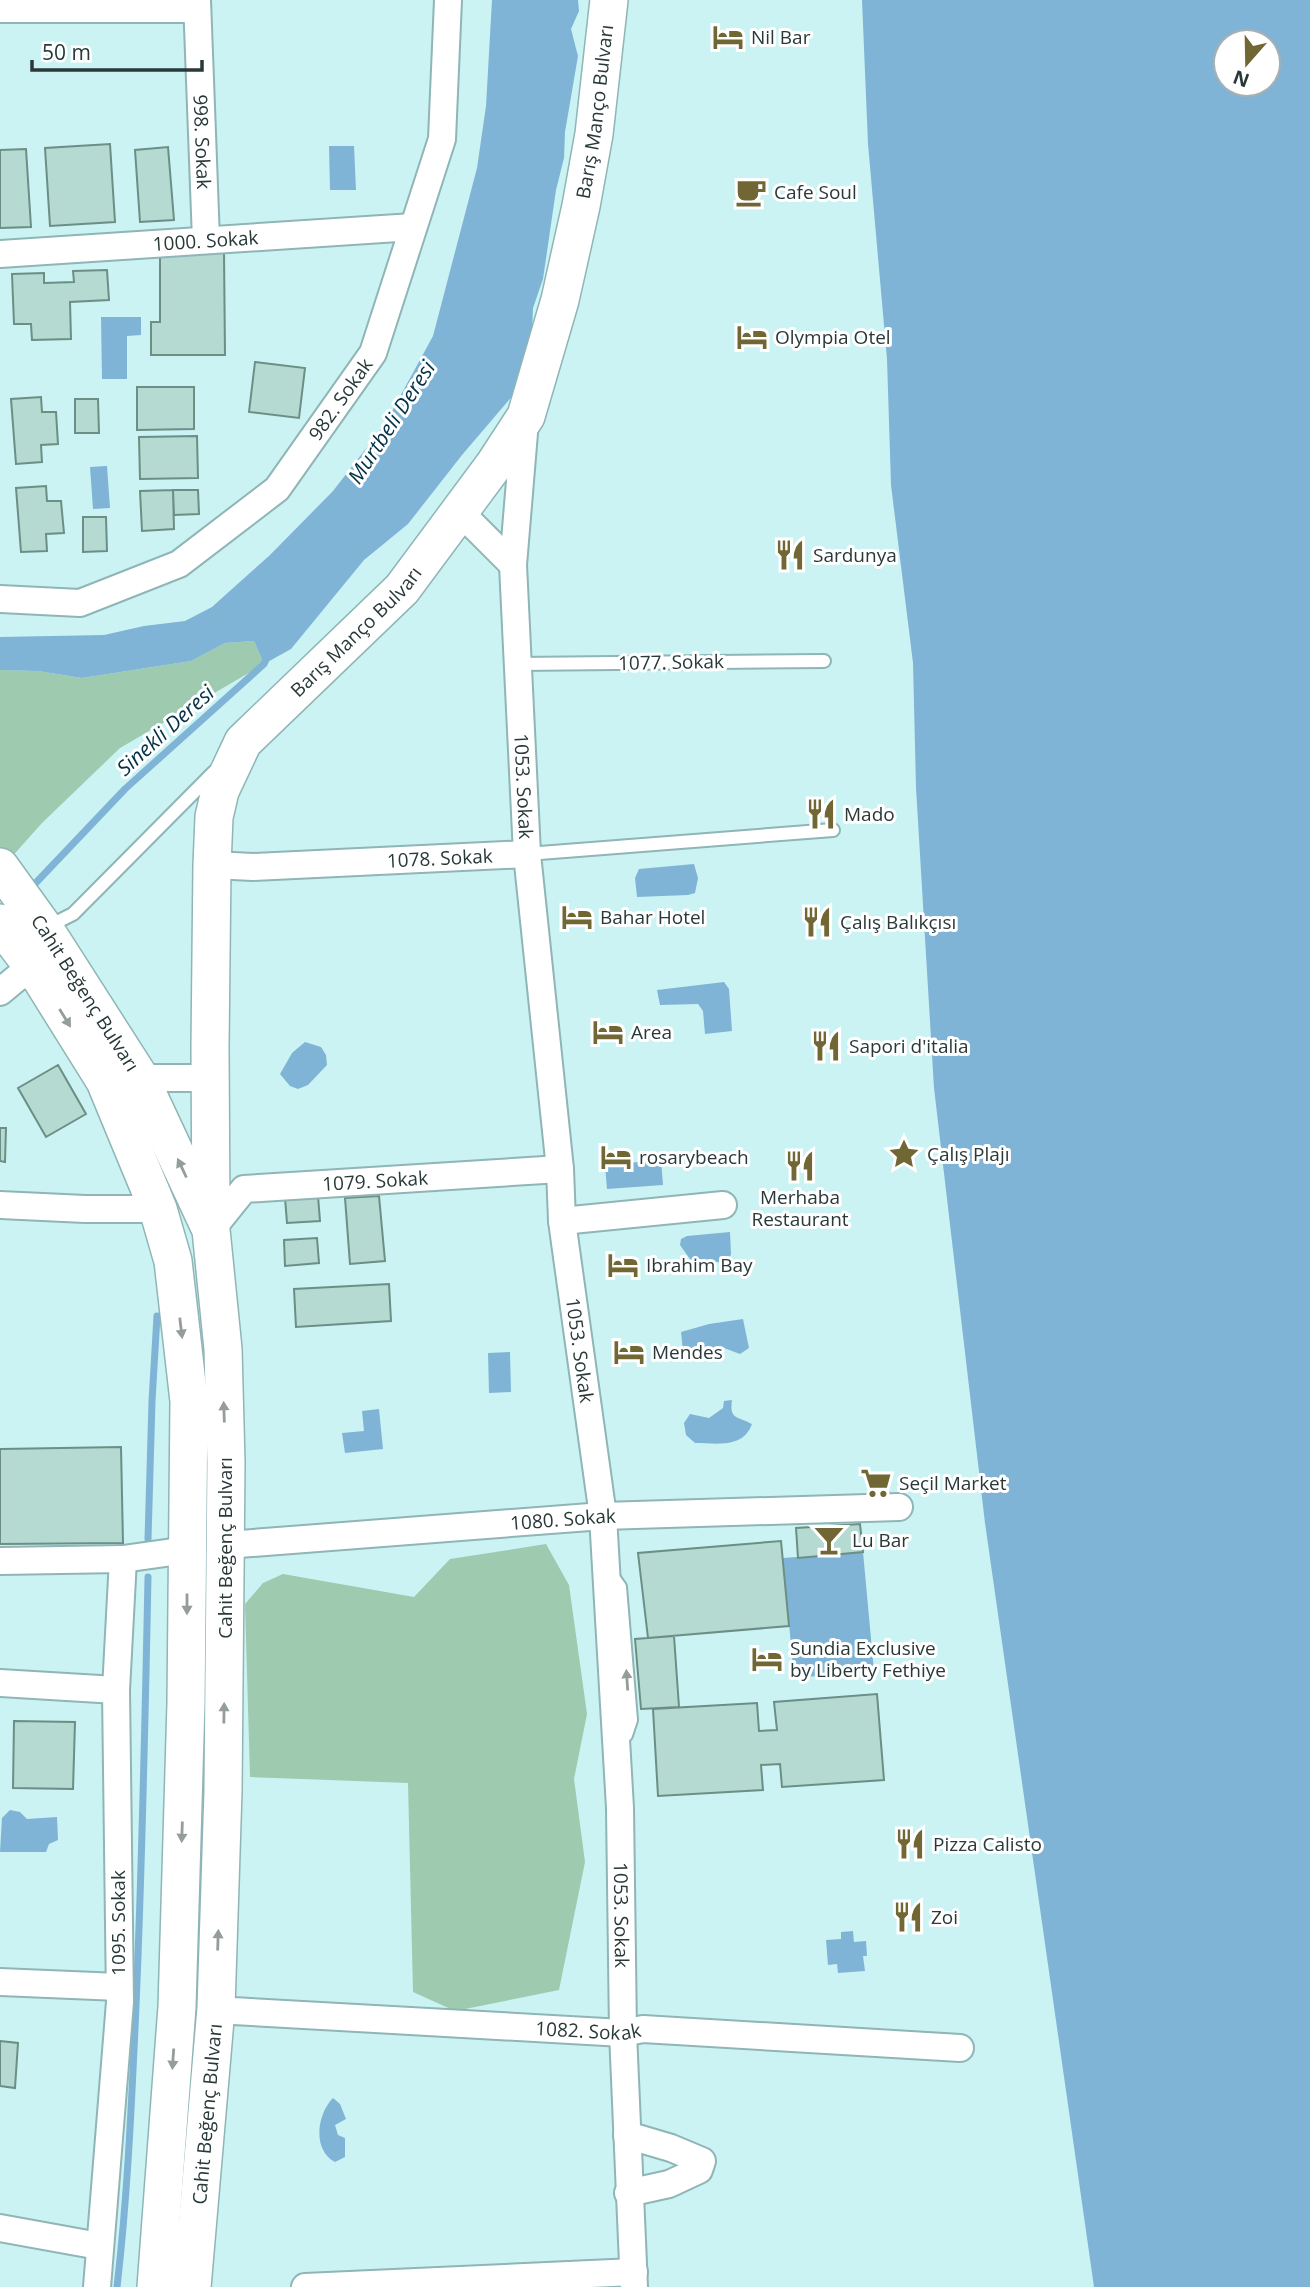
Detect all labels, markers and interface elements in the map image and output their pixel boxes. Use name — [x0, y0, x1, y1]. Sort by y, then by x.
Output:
hotel icon: Nil Bar — [711, 20, 745, 54]
street label: Barış Manço Bulvarı — [570, 23, 619, 201]
place label: Nil Bar — [751, 24, 811, 50]
scale bar — [32, 28, 201, 72]
north arrow — [1212, 28, 1282, 98]
text: 50 m — [42, 38, 91, 66]
text: N — [1229, 64, 1253, 94]
street label: 998. Sokak — [188, 94, 217, 190]
cafe icon: Cafe Soul — [734, 175, 768, 209]
place label: Cafe Soul — [774, 179, 857, 205]
street label: 1000. Sokak — [152, 224, 259, 257]
hotel icon: Olympia Otel — [735, 320, 769, 354]
place label: Olympia Otel — [775, 324, 891, 350]
street label: 982. Sokak — [302, 353, 378, 445]
water label: Murtbeli Deresi — [341, 355, 442, 489]
restaurant icon: Sardunya — [773, 538, 807, 572]
place label: Sardunya — [813, 542, 897, 568]
street label: Barış Manço Bulvarı — [285, 561, 427, 703]
street label: 1077. Sokak — [618, 648, 724, 676]
water label: Sinekli Deresi — [110, 678, 220, 781]
street label: 1053. Sokak — [508, 733, 539, 840]
restaurant icon: Mado — [804, 797, 838, 831]
place label: Mado — [844, 801, 895, 827]
street label: 1078. Sokak — [386, 843, 493, 874]
hotel icon: Bahar Hotel — [560, 900, 594, 934]
place label: Bahar Hotel — [600, 904, 705, 930]
restaurant icon: Çalış Balıkçısı — [800, 905, 834, 939]
street label: Cahit Beğenç Bulvarı — [25, 909, 145, 1076]
place label: Çalış Balıkçısı — [840, 909, 956, 935]
one-way arrow — [59, 1008, 72, 1028]
hotel icon: Area — [591, 1015, 625, 1049]
place label: Area — [631, 1019, 672, 1045]
restaurant icon: Sapori d'italia — [809, 1029, 843, 1063]
place label: Sapori d'italia — [849, 1033, 969, 1059]
place icon: Çalış Plajı — [887, 1137, 921, 1171]
hotel icon: rosarybeach — [599, 1140, 633, 1174]
place label: Çalış Plajı — [927, 1141, 1010, 1167]
place label: rosarybeach — [639, 1144, 749, 1170]
restaurant icon: Merhaba Restaurant — [783, 1149, 817, 1183]
one-way arrow — [176, 1158, 188, 1178]
street label: 1079. Sokak — [321, 1164, 429, 1197]
place label: Merhaba Restaurant — [751, 1184, 849, 1232]
hotel icon: Ibrahim Bay — [606, 1248, 640, 1282]
place label: Ibrahim Bay — [646, 1252, 753, 1278]
street label: 1053. Sokak — [560, 1296, 600, 1404]
one-way arrow — [175, 1318, 186, 1340]
hotel icon: Mendes — [612, 1335, 646, 1369]
place label: Mendes — [652, 1339, 723, 1365]
one-way arrow — [219, 1401, 230, 1423]
street label: Cahit Beğenç Bulvarı — [212, 1457, 238, 1639]
supermarket icon: Seçil Market — [859, 1466, 893, 1500]
place label: Seçil Market — [899, 1470, 1007, 1496]
street label: 1080. Sokak — [509, 1503, 616, 1536]
bar icon: Lu Bar — [812, 1523, 846, 1557]
place label: Lu Bar — [852, 1527, 909, 1553]
one-way arrow — [181, 1594, 192, 1616]
place label: Sundia Exclusive by Liberty Fethiye — [790, 1635, 946, 1683]
hotel icon: Sundia Exclusive by Liberty Fethiye — [750, 1642, 784, 1676]
one-way arrow — [622, 1669, 633, 1691]
one-way arrow — [218, 1701, 230, 1723]
one-way arrow — [176, 1821, 188, 1843]
restaurant icon: Pizza Calisto — [893, 1827, 927, 1861]
place label: Pizza Calisto — [933, 1831, 1042, 1857]
street label: 1053. Sokak — [608, 1862, 635, 1968]
street label: 1095. Sokak — [105, 1870, 131, 1976]
restaurant icon: Zoi — [891, 1900, 925, 1934]
place label: Zoi — [931, 1904, 958, 1930]
one-way arrow — [213, 1929, 224, 1951]
street label: 1082. Sokak — [535, 2015, 643, 2046]
street label: Cahit Beğenç Bulvarı — [186, 2022, 228, 2206]
one-way arrow — [167, 2048, 178, 2070]

